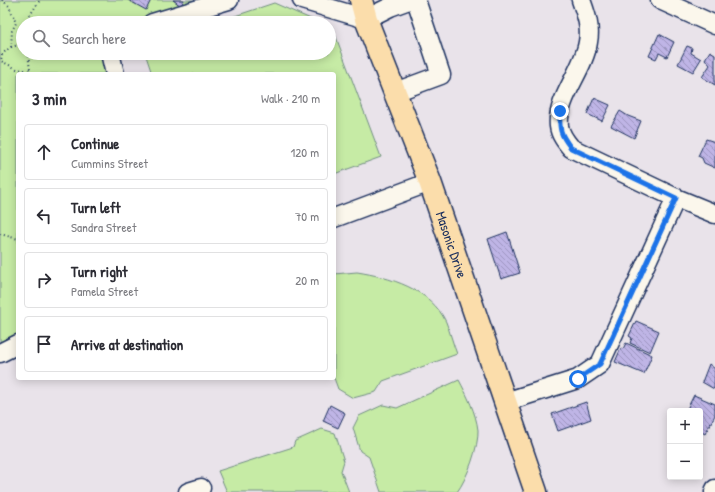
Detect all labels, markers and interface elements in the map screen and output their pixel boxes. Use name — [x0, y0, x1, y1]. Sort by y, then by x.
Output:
search box — [16, 16, 336, 60]
icon: search — [30, 27, 52, 49]
text: Search here — [62, 28, 126, 49]
text: 3 min — [32, 87, 67, 110]
text: Walk · 210 m — [261, 89, 320, 107]
route end — [551, 102, 569, 120]
text: Continue — [71, 133, 119, 154]
icon: ahead — [33, 141, 55, 163]
text: 120 m — [291, 143, 319, 161]
text: Cummins Street — [71, 154, 148, 172]
text: Turn left — [71, 197, 121, 218]
icon: left — [33, 205, 55, 227]
text: 70 m — [295, 207, 319, 225]
street label: Masonic Drive — [432, 209, 472, 281]
text: Sandra Street — [71, 218, 136, 236]
text: Turn right — [71, 261, 127, 282]
icon: right — [33, 269, 55, 291]
text: 20 m — [295, 271, 319, 289]
text: Pamela Street — [71, 282, 138, 300]
icon: arrive — [33, 333, 55, 355]
text: Arrive at destination — [71, 334, 183, 355]
route start — [569, 370, 587, 388]
map controls — [667, 408, 703, 480]
button: + — [667, 408, 703, 444]
button: − — [667, 444, 703, 480]

